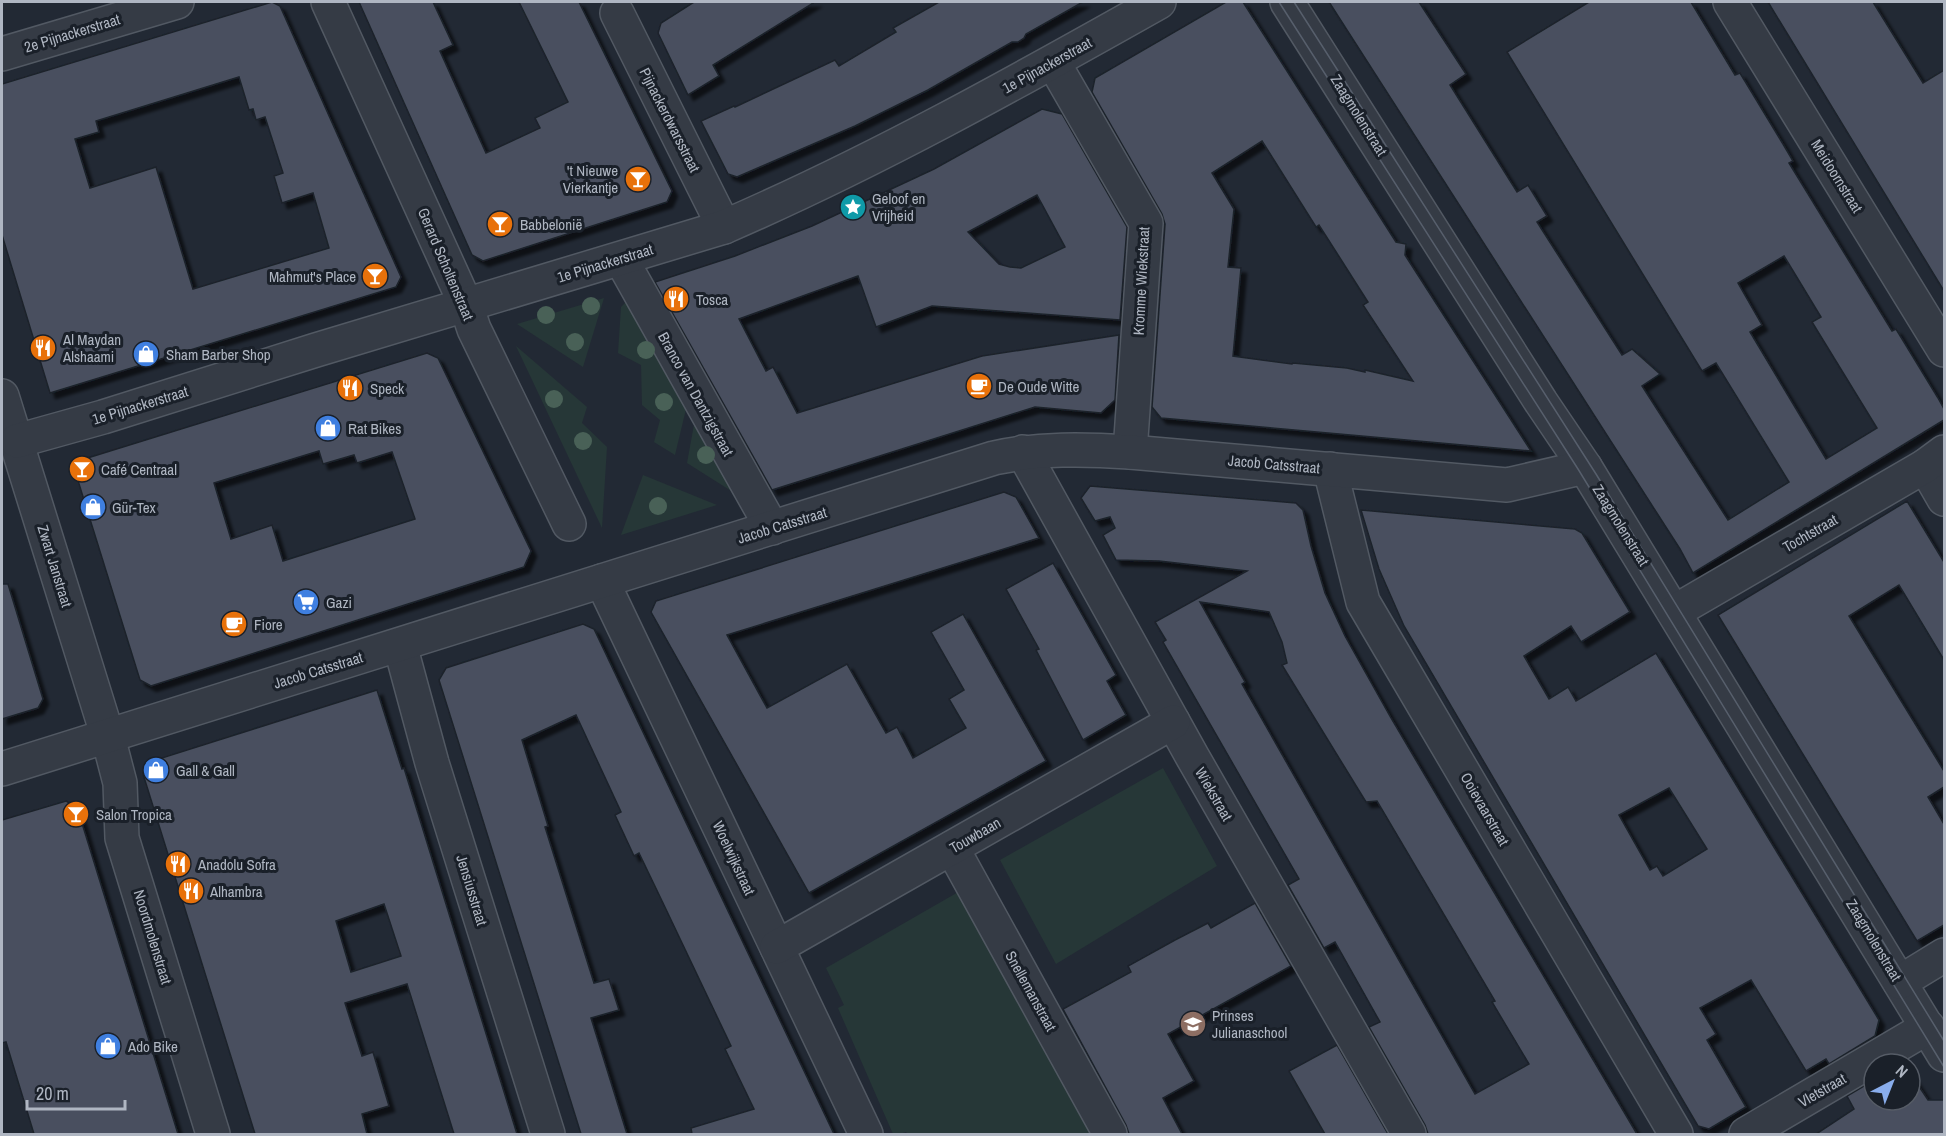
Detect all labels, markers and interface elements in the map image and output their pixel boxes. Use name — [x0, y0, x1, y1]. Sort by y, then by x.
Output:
street label: 2e Pijnackerstraat — [22, 8, 123, 58]
street label: 1e Pijnackerstraat — [999, 32, 1096, 98]
street label: Pijnackerdwarsstraat — [635, 64, 706, 176]
street label: Zaagmolenstraat — [1326, 70, 1393, 160]
street label: Meidoornstraat — [1806, 135, 1868, 217]
place label: 't Nieuwe Vierkantje — [563, 160, 618, 198]
bar icon: 't Nieuwe Vierkantje — [623, 164, 653, 194]
place label: Geloof en Vrijheid — [872, 188, 925, 226]
place icon: Geloof en Vrijheid — [838, 192, 868, 222]
street label: Gerard Scholtenstraat — [413, 205, 479, 324]
bar icon: Babbelonië — [485, 209, 515, 239]
place label: Babbelonië — [520, 214, 582, 235]
street label: Kromme Wiekstraat — [1128, 226, 1154, 336]
street label: 1e Pijnackerstraat — [555, 238, 656, 288]
bar icon: Mahmut's Place — [360, 261, 390, 291]
place label: Mahmut's Place — [269, 266, 356, 287]
restaurant icon: Tosca — [661, 284, 691, 314]
place label: Tosca — [696, 289, 728, 310]
street label: Branco van Dantzigstraat — [653, 328, 739, 460]
place label: Al Maydan Alshaami — [62, 329, 121, 367]
restaurant icon: Al Maydan Alshaami — [28, 333, 58, 363]
shop icon: Sham Barber Shop — [131, 339, 161, 369]
place label: Sham Barber Shop — [166, 344, 271, 365]
cafe icon: De Oude Witte — [964, 371, 994, 401]
restaurant icon: Speck — [335, 373, 365, 403]
place label: De Oude Witte — [998, 376, 1080, 397]
place label: Speck — [370, 378, 405, 399]
street label: 1e Pijnackerstraat — [90, 380, 191, 430]
shop icon: Rat Bikes — [313, 413, 343, 443]
place label: Rat Bikes — [348, 418, 401, 439]
street label: Jacob Catsstraat — [1227, 450, 1321, 479]
bar icon: Café Centraal — [67, 454, 97, 484]
place label: Café Centraal — [101, 459, 177, 480]
street label: Zaagmolenstraat — [1588, 480, 1655, 570]
shop icon: Gür-Tex — [78, 492, 108, 522]
place label: Gür-Tex — [112, 497, 157, 518]
street label: Jacob Catsstraat — [735, 501, 830, 549]
street label: Tochtstraat — [1779, 509, 1842, 557]
street label: Zwart Janstraat — [33, 522, 78, 610]
supermarket icon: Gazi — [291, 587, 321, 617]
place label: Gazi — [326, 592, 352, 613]
cafe icon: Fiore — [219, 609, 249, 639]
place label: Fiore — [254, 614, 283, 635]
street label: Jacob Catsstraat — [271, 646, 366, 694]
shop icon: Gall & Gall — [141, 755, 171, 785]
place label: Gall & Gall — [176, 760, 235, 781]
street label: Wiekstraat — [1190, 763, 1238, 825]
street label: Ooievaarstraat — [1456, 769, 1515, 850]
bar icon: Salon Tropica — [61, 799, 91, 829]
place label: Salon Tropica — [96, 804, 172, 825]
street label: Touwbaan — [945, 812, 1005, 858]
street label: Woelwijkstraat — [708, 817, 761, 899]
restaurant icon: Anadolu Sofra — [163, 849, 193, 879]
street label: Jensiusstraat — [451, 852, 493, 929]
place label: Anadolu Sofra — [197, 854, 276, 875]
restaurant icon: Alhambra — [176, 876, 206, 906]
place label: Alhambra — [209, 881, 263, 902]
street label: Noordmolenstraat — [129, 887, 177, 987]
street label: Zaagmolenstraat — [1841, 895, 1907, 985]
street label: Snellemanstraat — [1000, 947, 1062, 1035]
place label: Prinses Julianaschool — [1212, 1005, 1287, 1043]
school or university icon: Prinses Julianaschool — [1178, 1009, 1208, 1039]
shop icon: Ado Bike — [93, 1031, 123, 1061]
place label: Ado Bike — [127, 1036, 178, 1057]
north arrow — [1862, 1052, 1922, 1112]
text: N — [1891, 1060, 1913, 1082]
street label: Vletstraat — [1794, 1068, 1850, 1112]
scale bar — [27, 1073, 124, 1111]
text: 20 m — [36, 1081, 69, 1106]

